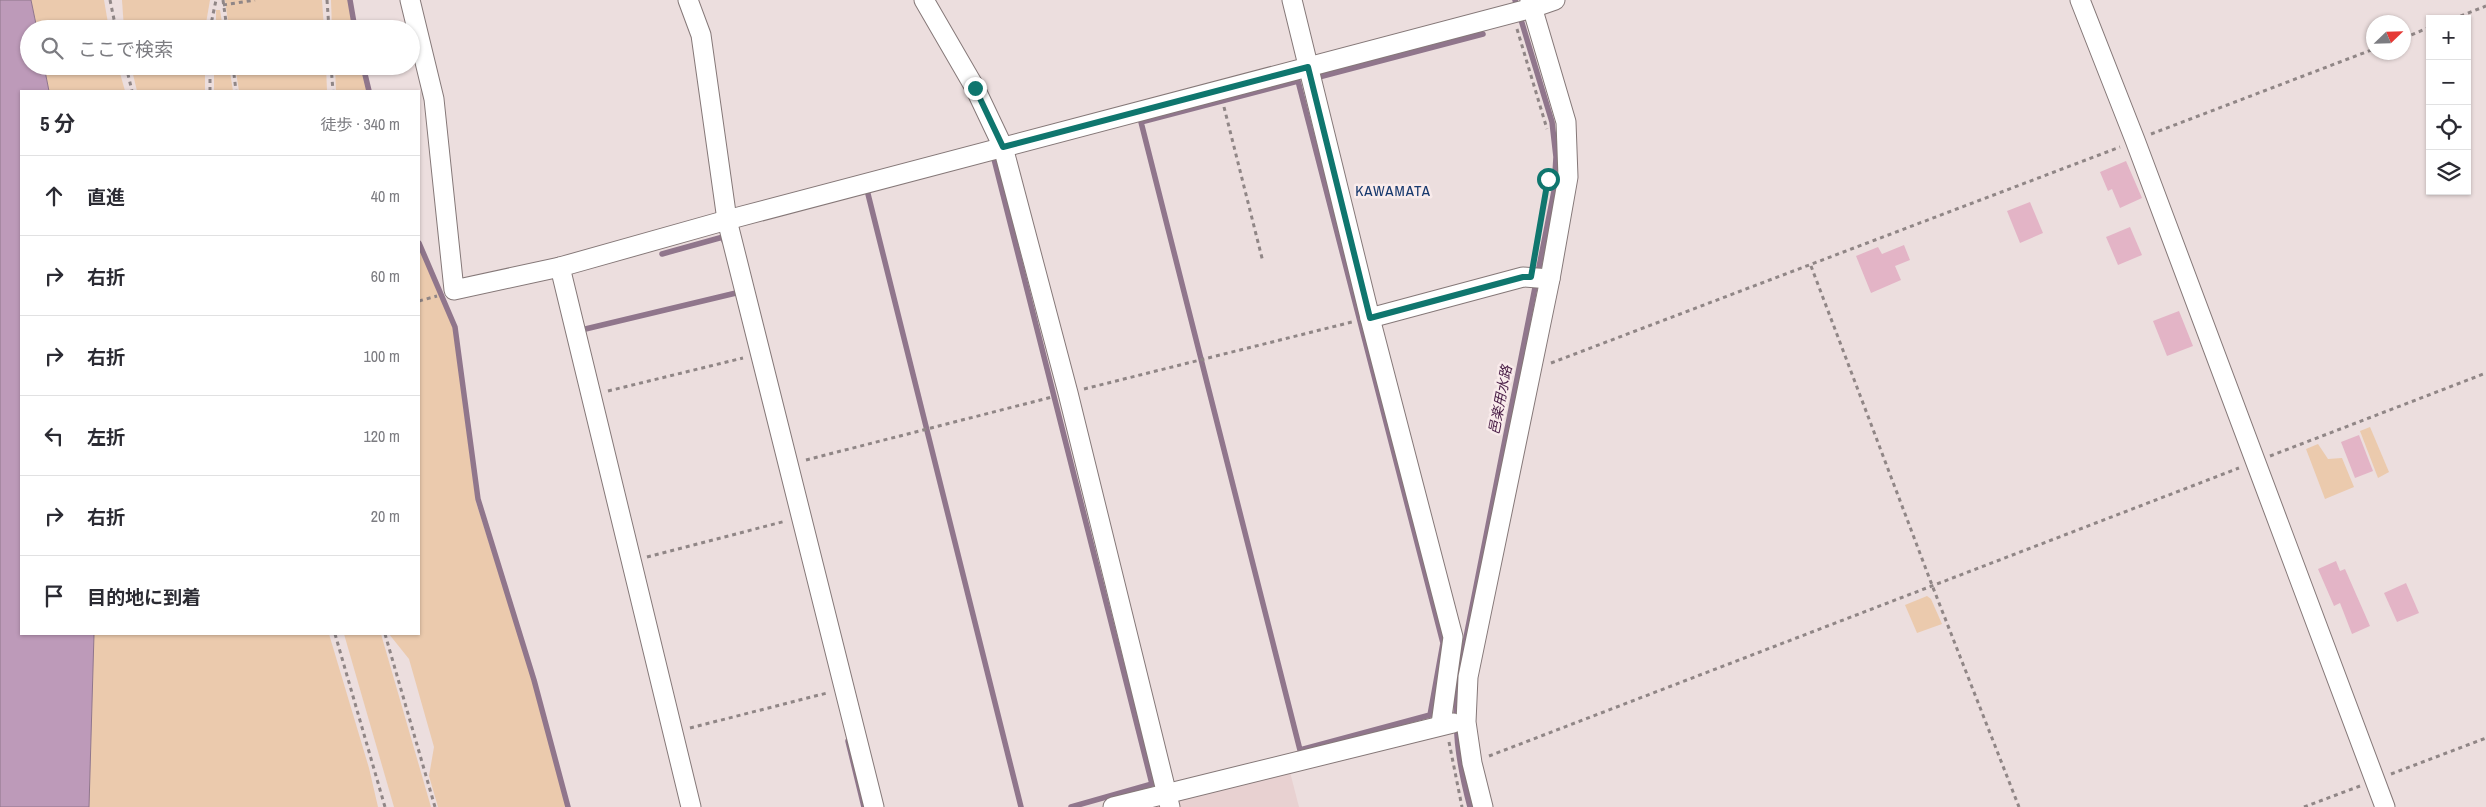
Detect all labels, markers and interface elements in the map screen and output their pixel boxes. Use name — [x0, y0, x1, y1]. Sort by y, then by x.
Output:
north arrow — [2366, 15, 2411, 60]
map controls — [2426, 15, 2471, 195]
button: + — [2426, 15, 2471, 60]
search box — [20, 20, 420, 75]
icon: search — [38, 34, 66, 62]
text: ここで検索 — [78, 36, 173, 62]
button: − — [2426, 60, 2471, 105]
route end — [964, 77, 987, 100]
button: locate — [2426, 105, 2471, 150]
text: 5 分 — [40, 109, 75, 138]
text: 徒歩 · 340 m — [321, 113, 400, 135]
button: layers — [2426, 150, 2471, 195]
route start — [1537, 168, 1560, 191]
district label: KAWAMATA — [1355, 180, 1431, 201]
icon: ahead — [40, 182, 68, 210]
text: 直進 — [87, 184, 125, 210]
text: 40 m — [371, 185, 400, 207]
icon: right — [40, 262, 68, 290]
text: 右折 — [87, 264, 125, 290]
text: 60 m — [371, 265, 400, 287]
icon: right — [40, 342, 68, 370]
text: 右折 — [87, 344, 125, 370]
text: 100 m — [364, 345, 400, 367]
water label: 邑楽用水路 — [1484, 363, 1516, 436]
icon: left — [40, 422, 68, 450]
text: 左折 — [87, 424, 125, 450]
text: 120 m — [364, 425, 400, 447]
icon: right — [40, 502, 68, 530]
text: 右折 — [87, 504, 125, 530]
text: 20 m — [371, 505, 400, 527]
icon: arrive — [40, 582, 68, 610]
text: 目的地に到着 — [87, 584, 201, 610]

